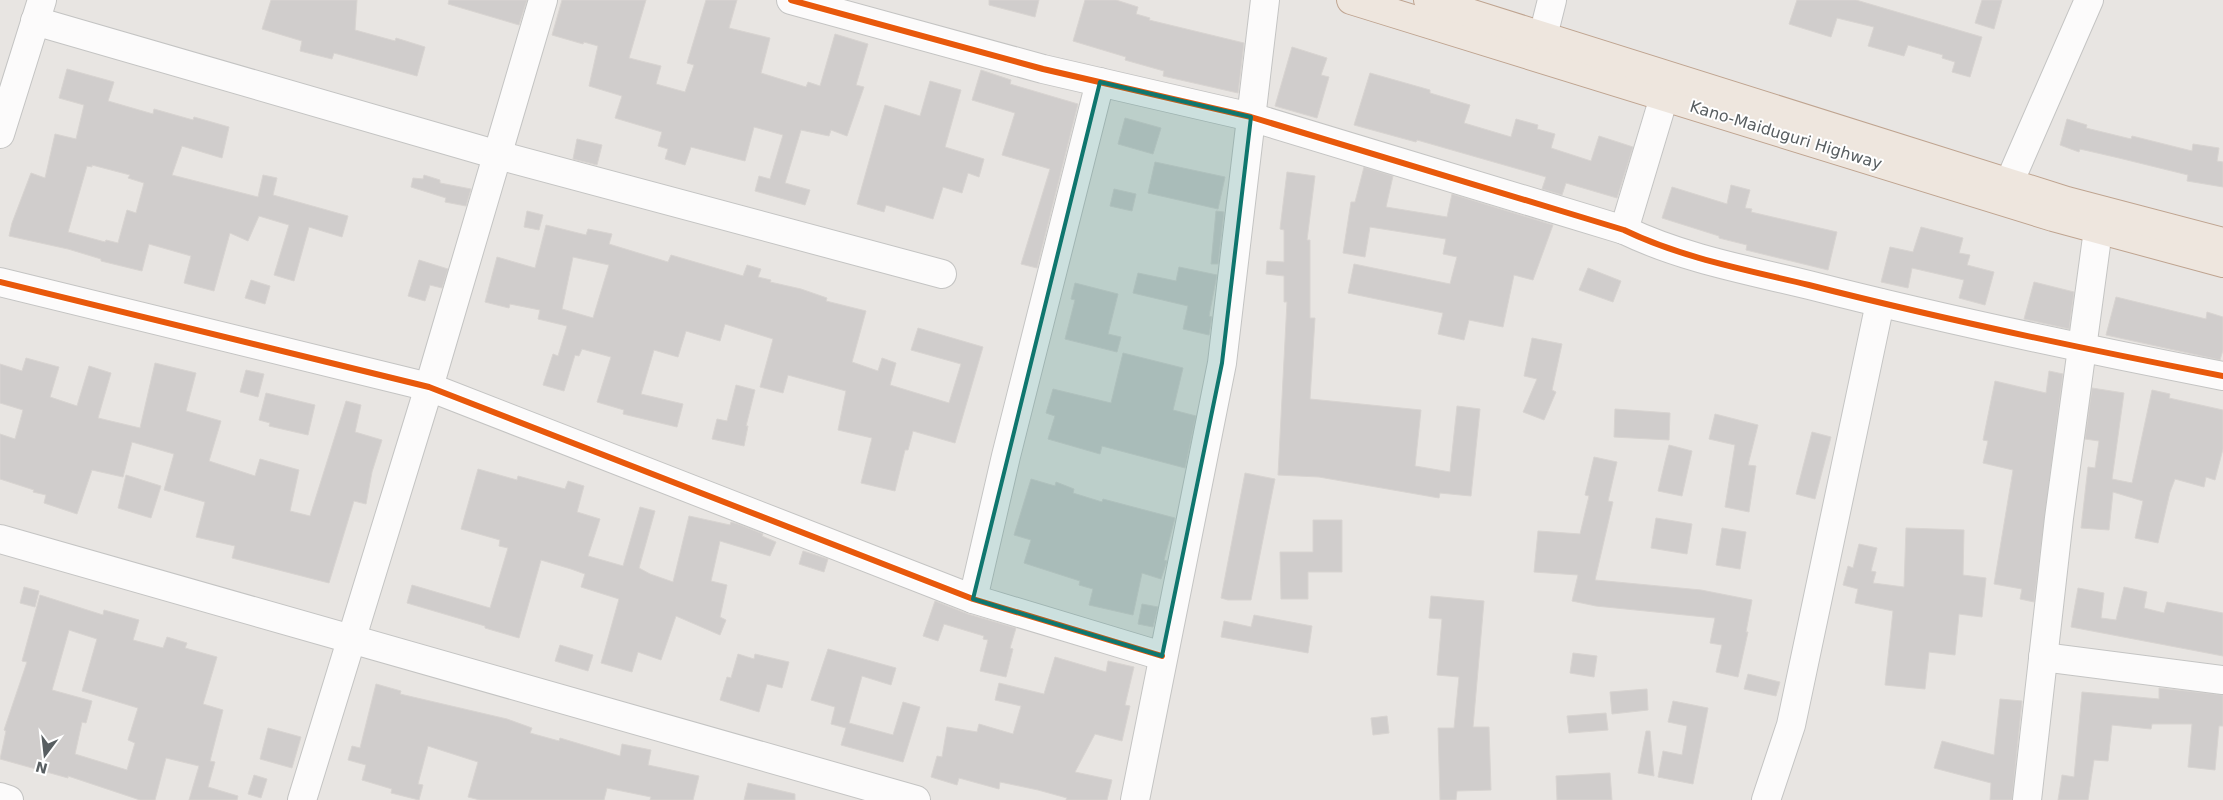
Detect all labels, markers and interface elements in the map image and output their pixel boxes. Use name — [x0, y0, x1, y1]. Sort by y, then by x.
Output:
street label: Kano-Maiduguri Highway — [1688, 97, 1884, 173]
north arrow — [20, 730, 70, 780]
text: N — [34, 758, 49, 777]

